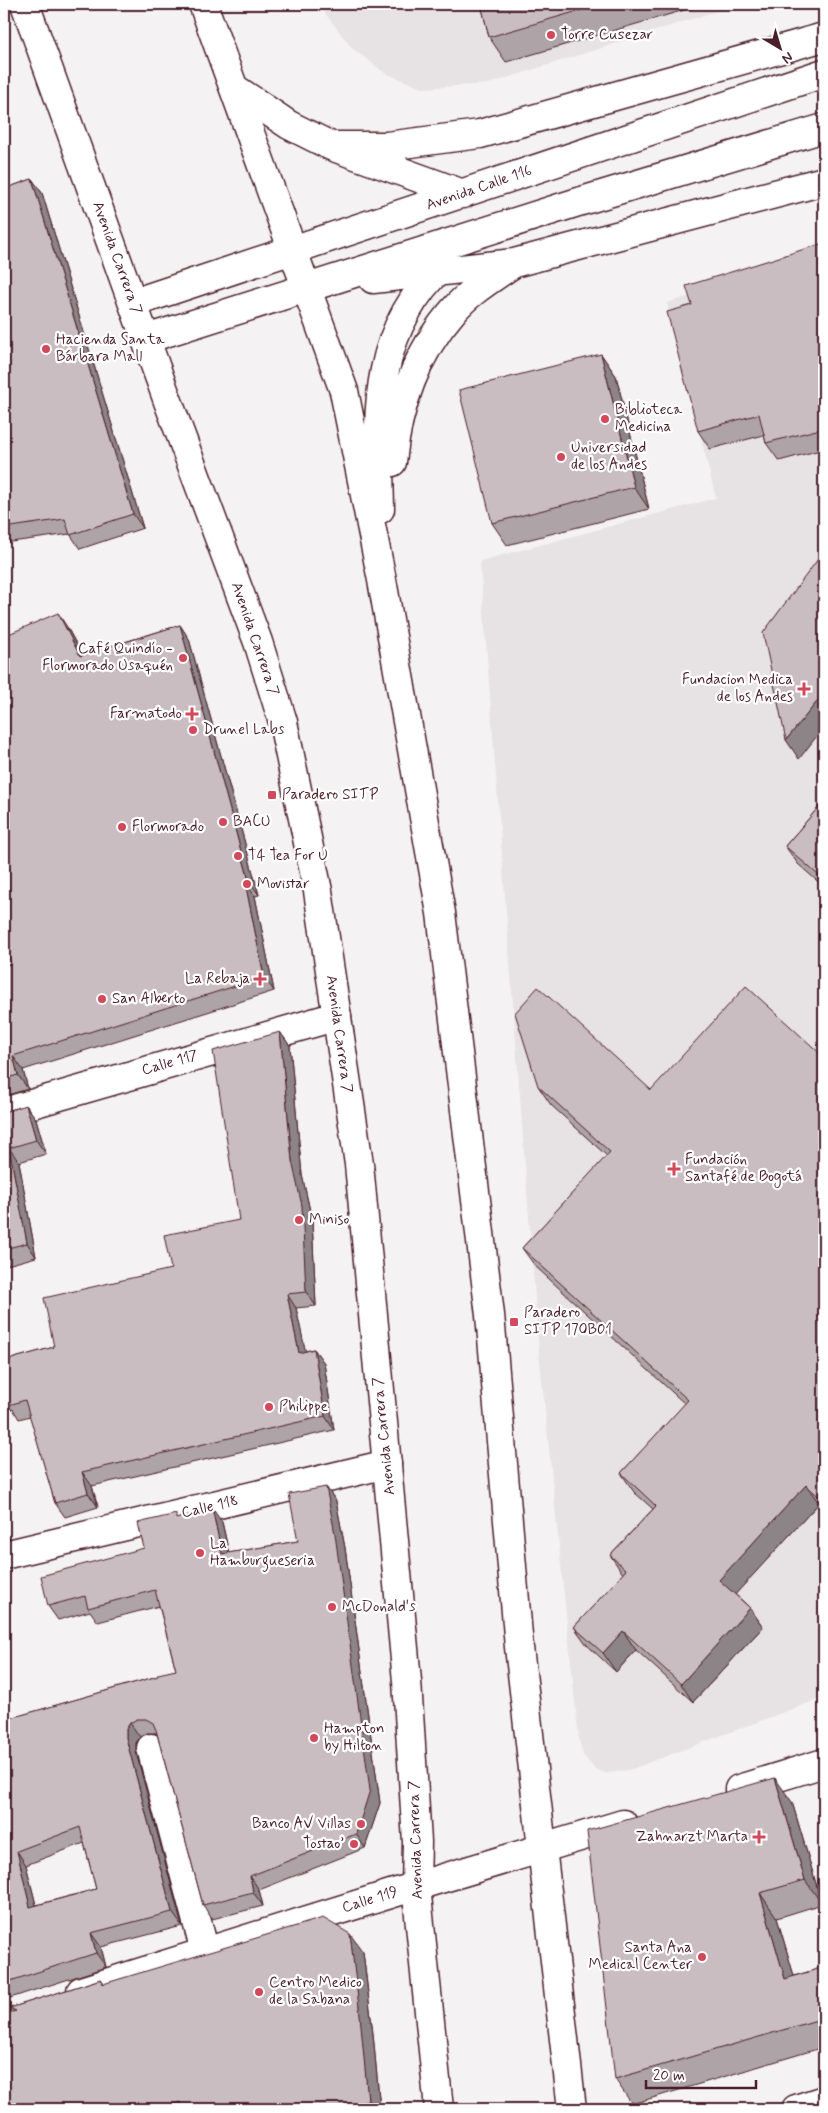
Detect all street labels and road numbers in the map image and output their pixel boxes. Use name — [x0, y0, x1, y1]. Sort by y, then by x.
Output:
street label: Avenida Calle 116 — [424, 161, 534, 215]
street label: Avenida Carrera 7 — [87, 199, 147, 317]
street label: Avenida Carrera 7 — [226, 580, 284, 698]
street label: Avenida Carrera 7 — [321, 974, 357, 1094]
street label: Calle 117 — [139, 1045, 201, 1081]
street label: Avenida Carrera 7 — [368, 1376, 400, 1496]
street label: Calle 118 — [180, 1491, 240, 1523]
street label: Avenida Carrera 7 — [404, 1780, 428, 1900]
street label: Calle 119 — [340, 1882, 400, 1918]

